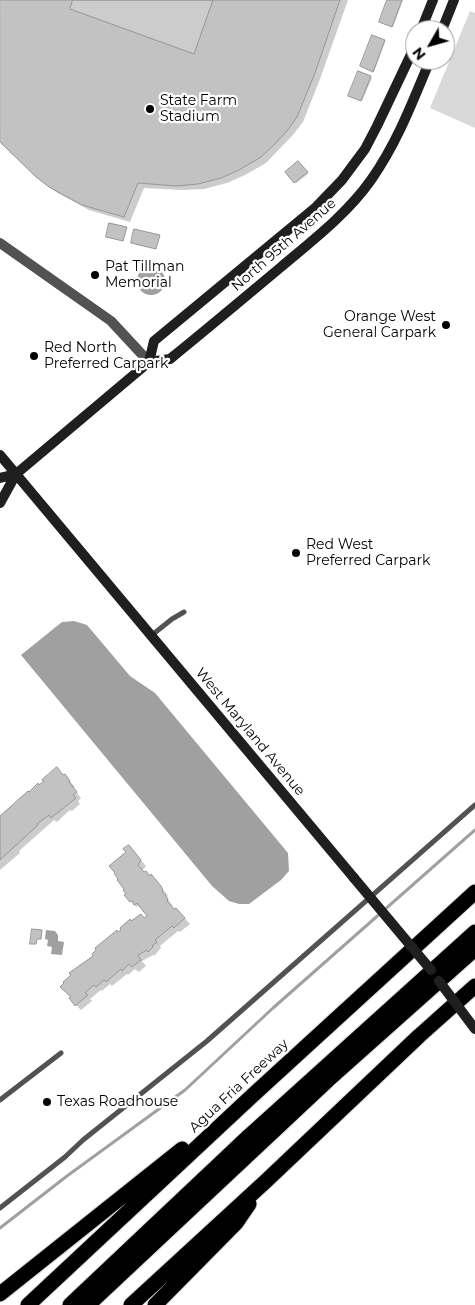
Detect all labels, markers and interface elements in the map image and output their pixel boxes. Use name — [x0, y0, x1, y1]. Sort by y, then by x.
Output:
north arrow — [405, 20, 455, 70]
text: N — [408, 44, 430, 64]
place label: State Farm Stadium — [160, 93, 237, 125]
marker: State Farm Stadium — [144, 103, 156, 115]
street label: North 95th Avenue — [228, 195, 340, 295]
place label: Pat Tillman Memorial — [105, 259, 184, 292]
marker: Pat Tillman Memorial — [89, 269, 101, 281]
place label: Orange West General Carpark — [323, 309, 436, 342]
marker: Orange West General Carpark — [440, 319, 452, 331]
place label: Red North Preferred Carpark — [44, 340, 168, 372]
marker: Red North Preferred Carpark — [28, 350, 40, 362]
place label: Red West Preferred Carpark — [306, 537, 430, 570]
marker: Red West Preferred Carpark — [290, 547, 302, 559]
street label: West Maryland Avenue — [192, 665, 308, 799]
street label: Agua Fria Freeway — [186, 1036, 292, 1136]
place label: Texas Roadhouse — [57, 1094, 178, 1110]
marker: Texas Roadhouse — [41, 1096, 53, 1108]

